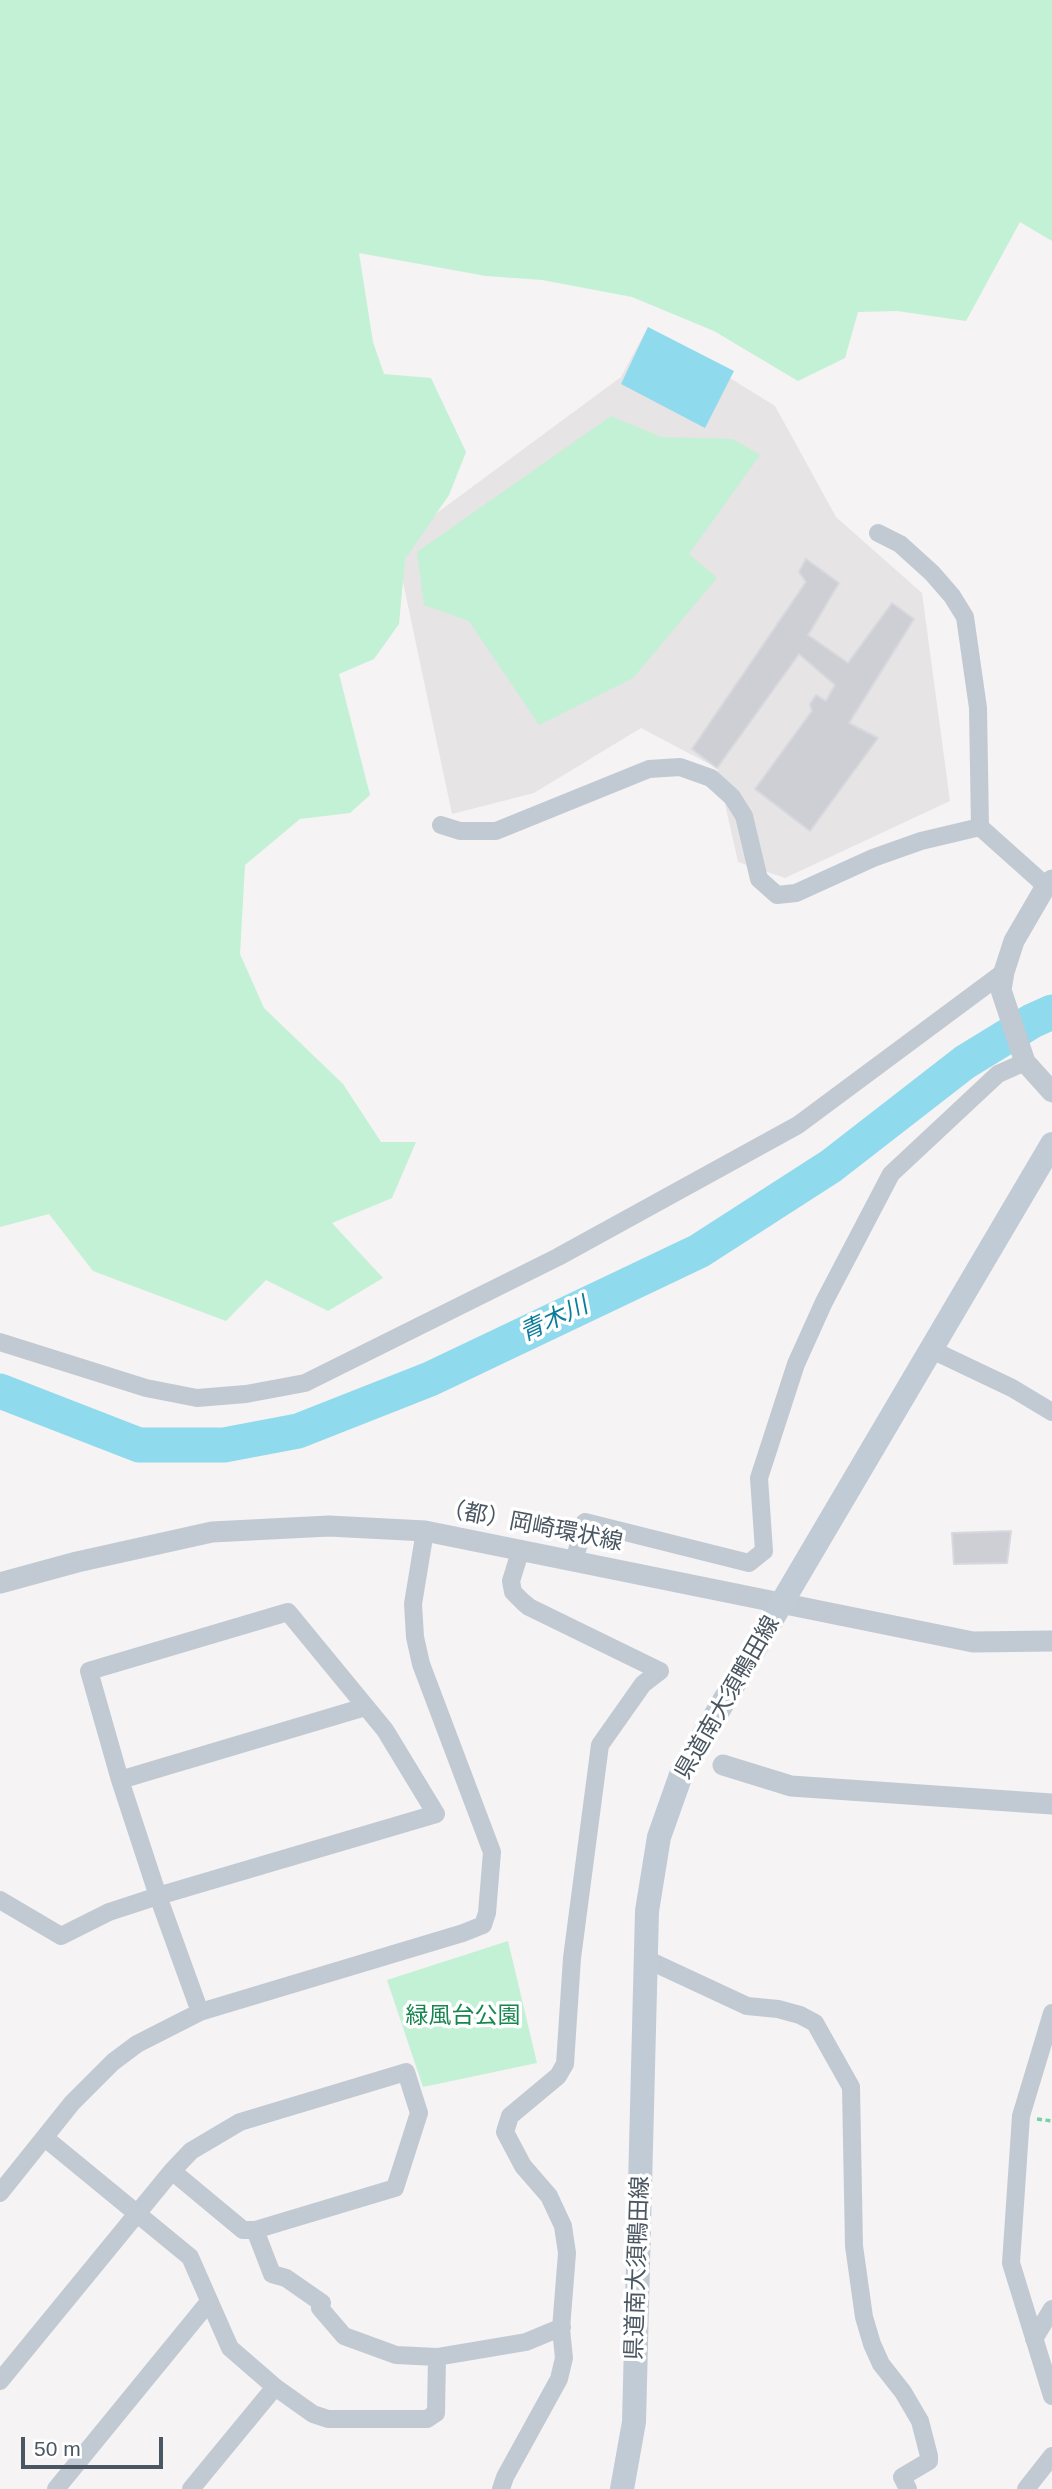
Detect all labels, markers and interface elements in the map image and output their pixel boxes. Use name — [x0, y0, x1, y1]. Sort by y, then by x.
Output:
water label: 青木川 — [515, 1292, 593, 1348]
street label: （都）岡崎環状線 — [439, 1495, 625, 1557]
street label: 県道南大須鴨田線 — [670, 1611, 786, 1785]
park label: 緑風台公園 — [406, 2003, 520, 2031]
street label: 県道南大須鴨田線 — [621, 2176, 655, 2360]
scale bar — [24, 2422, 166, 2466]
text: 50 m — [34, 2437, 81, 2460]

